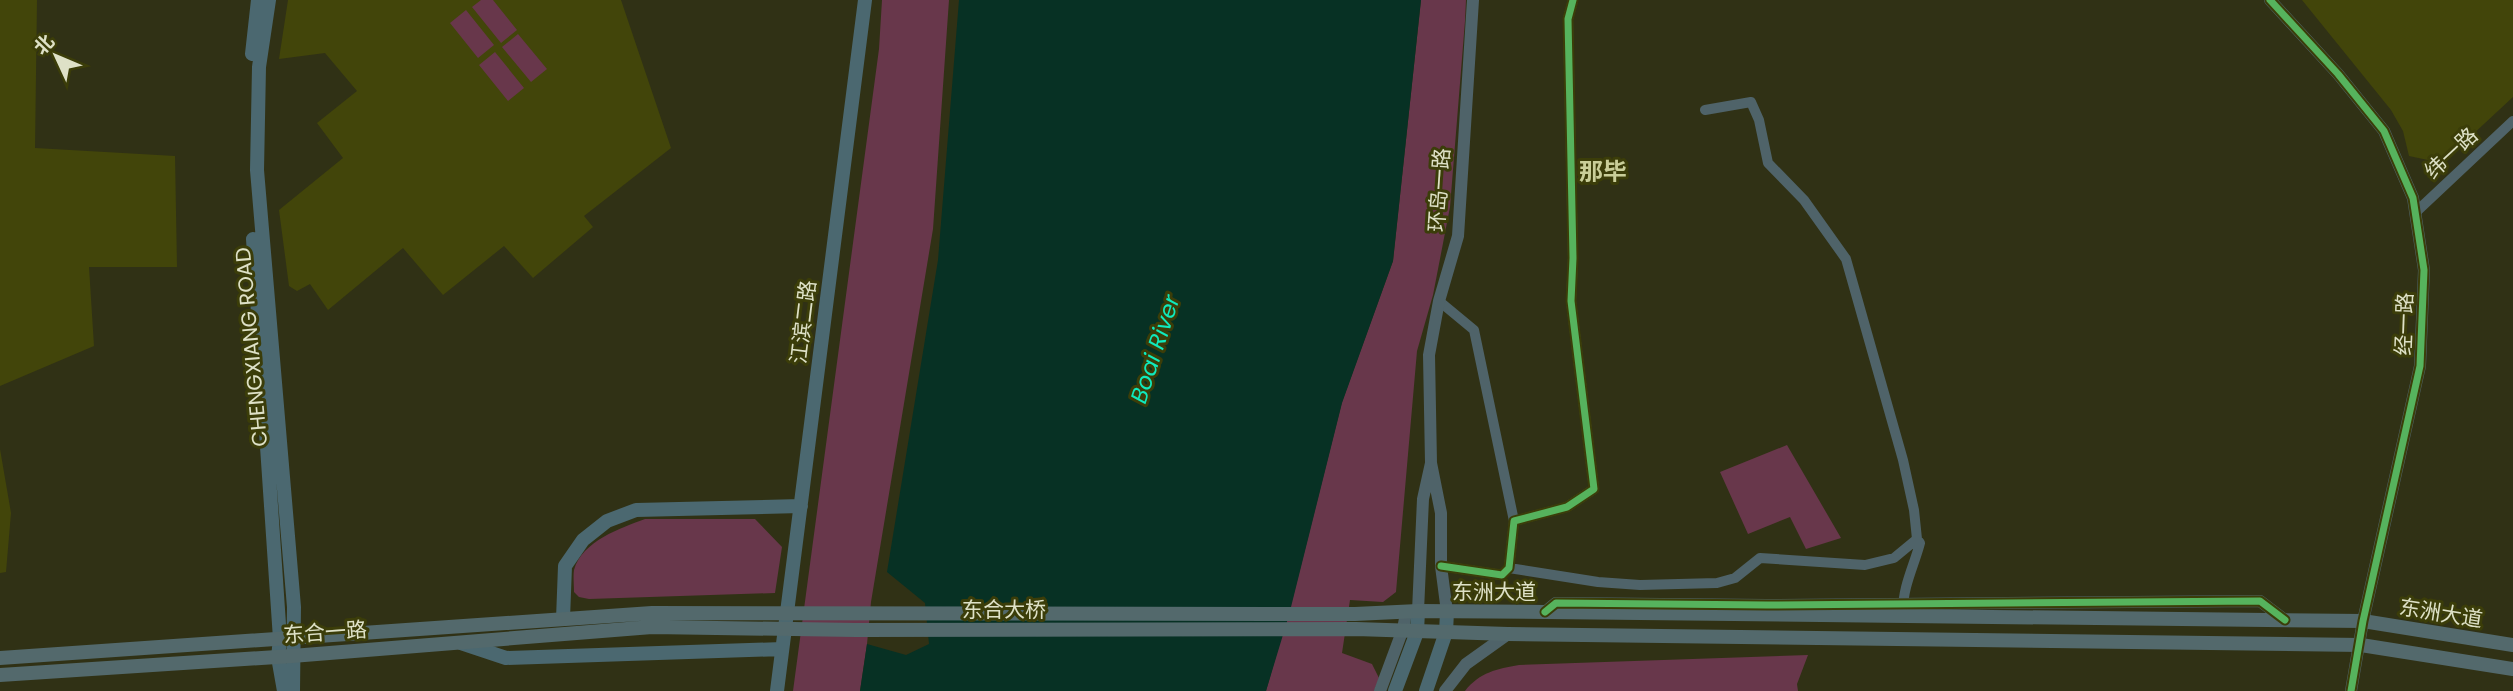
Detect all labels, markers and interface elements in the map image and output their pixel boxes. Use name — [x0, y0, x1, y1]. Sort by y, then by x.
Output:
north arrow — [21, 21, 91, 91]
text: 北 — [28, 28, 60, 61]
street label: 纬一路 — [2418, 121, 2484, 185]
street label: 环岛一路 — [1422, 147, 1456, 233]
district label: 那毕 — [1579, 155, 1627, 188]
street label: CHENGXIANG ROAD — [228, 246, 274, 448]
street label: 江滨二路 — [783, 279, 823, 365]
water label: Boai River — [1122, 289, 1188, 407]
street label: 经一路 — [2388, 292, 2420, 356]
street label: 东洲大道 — [1452, 577, 1536, 606]
street label: 东洲大道 — [2397, 592, 2485, 634]
street label: 东合大桥 — [962, 595, 1046, 624]
street label: 东合一路 — [282, 615, 368, 649]

